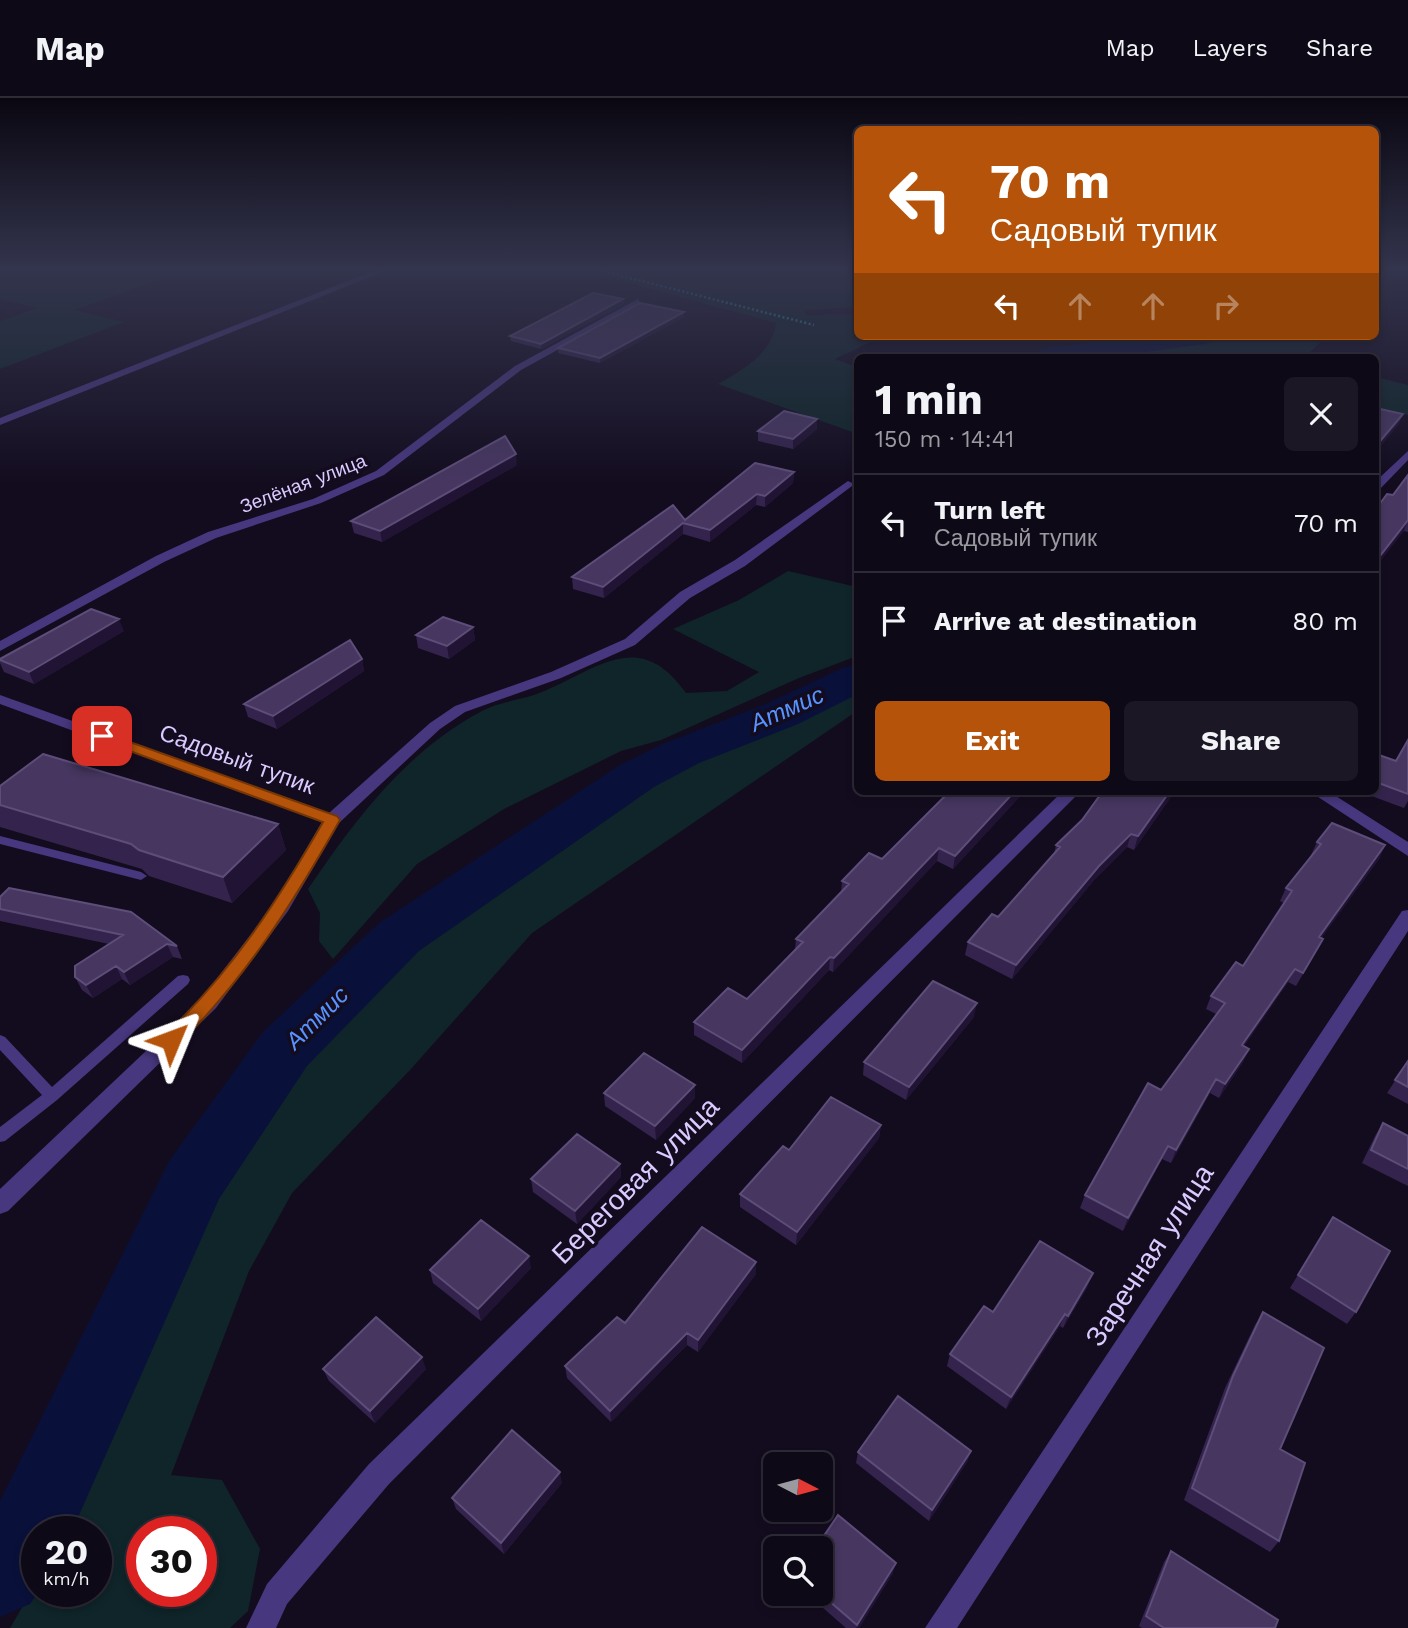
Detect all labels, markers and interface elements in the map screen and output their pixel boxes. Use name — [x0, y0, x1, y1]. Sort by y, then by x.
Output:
text: Map — [35, 29, 105, 68]
text: Map — [1106, 34, 1154, 62]
text: Layers — [1192, 34, 1268, 62]
text: Share — [1306, 34, 1373, 62]
text: 70 m — [990, 152, 1110, 210]
icon: left — [875, 154, 966, 245]
text: Садовый тупик — [990, 211, 1217, 249]
icon: left — [988, 287, 1026, 325]
icon: ahead — [1061, 287, 1099, 325]
icon: ahead — [1134, 287, 1172, 325]
icon: right — [1207, 287, 1245, 325]
text: 1 min — [875, 375, 983, 424]
button: close — [1284, 377, 1358, 451]
text: 150 m · 14:41 — [875, 426, 1014, 453]
street label: Зелёная улица — [237, 449, 370, 518]
text: Turn left — [934, 495, 1045, 525]
icon: left — [875, 504, 913, 542]
text: 70 m — [1294, 508, 1358, 538]
text: Садовый тупик — [934, 525, 1097, 552]
icon: arrive — [875, 602, 913, 640]
text: Arrive at destination — [934, 606, 1197, 636]
text: 80 m — [1292, 606, 1358, 636]
water label: Атмис — [744, 680, 828, 738]
button: Exit — [875, 701, 1110, 781]
button: Share — [1124, 701, 1358, 781]
pin — [72, 706, 132, 766]
icon: arrive — [83, 717, 121, 755]
street label: Садовый тупик — [156, 719, 319, 800]
water label: Атмис — [278, 981, 354, 1057]
position arrow — [134, 1003, 208, 1077]
street label: Береговая улица — [545, 1090, 726, 1271]
street label: Заречная улица — [1078, 1158, 1221, 1352]
north arrow — [763, 1452, 833, 1522]
map controls — [763, 1452, 833, 1606]
speed limit sign: 30 — [126, 1516, 217, 1607]
text: 20 — [45, 1531, 88, 1573]
button: search — [763, 1536, 833, 1606]
text: km/h — [43, 1568, 90, 1589]

